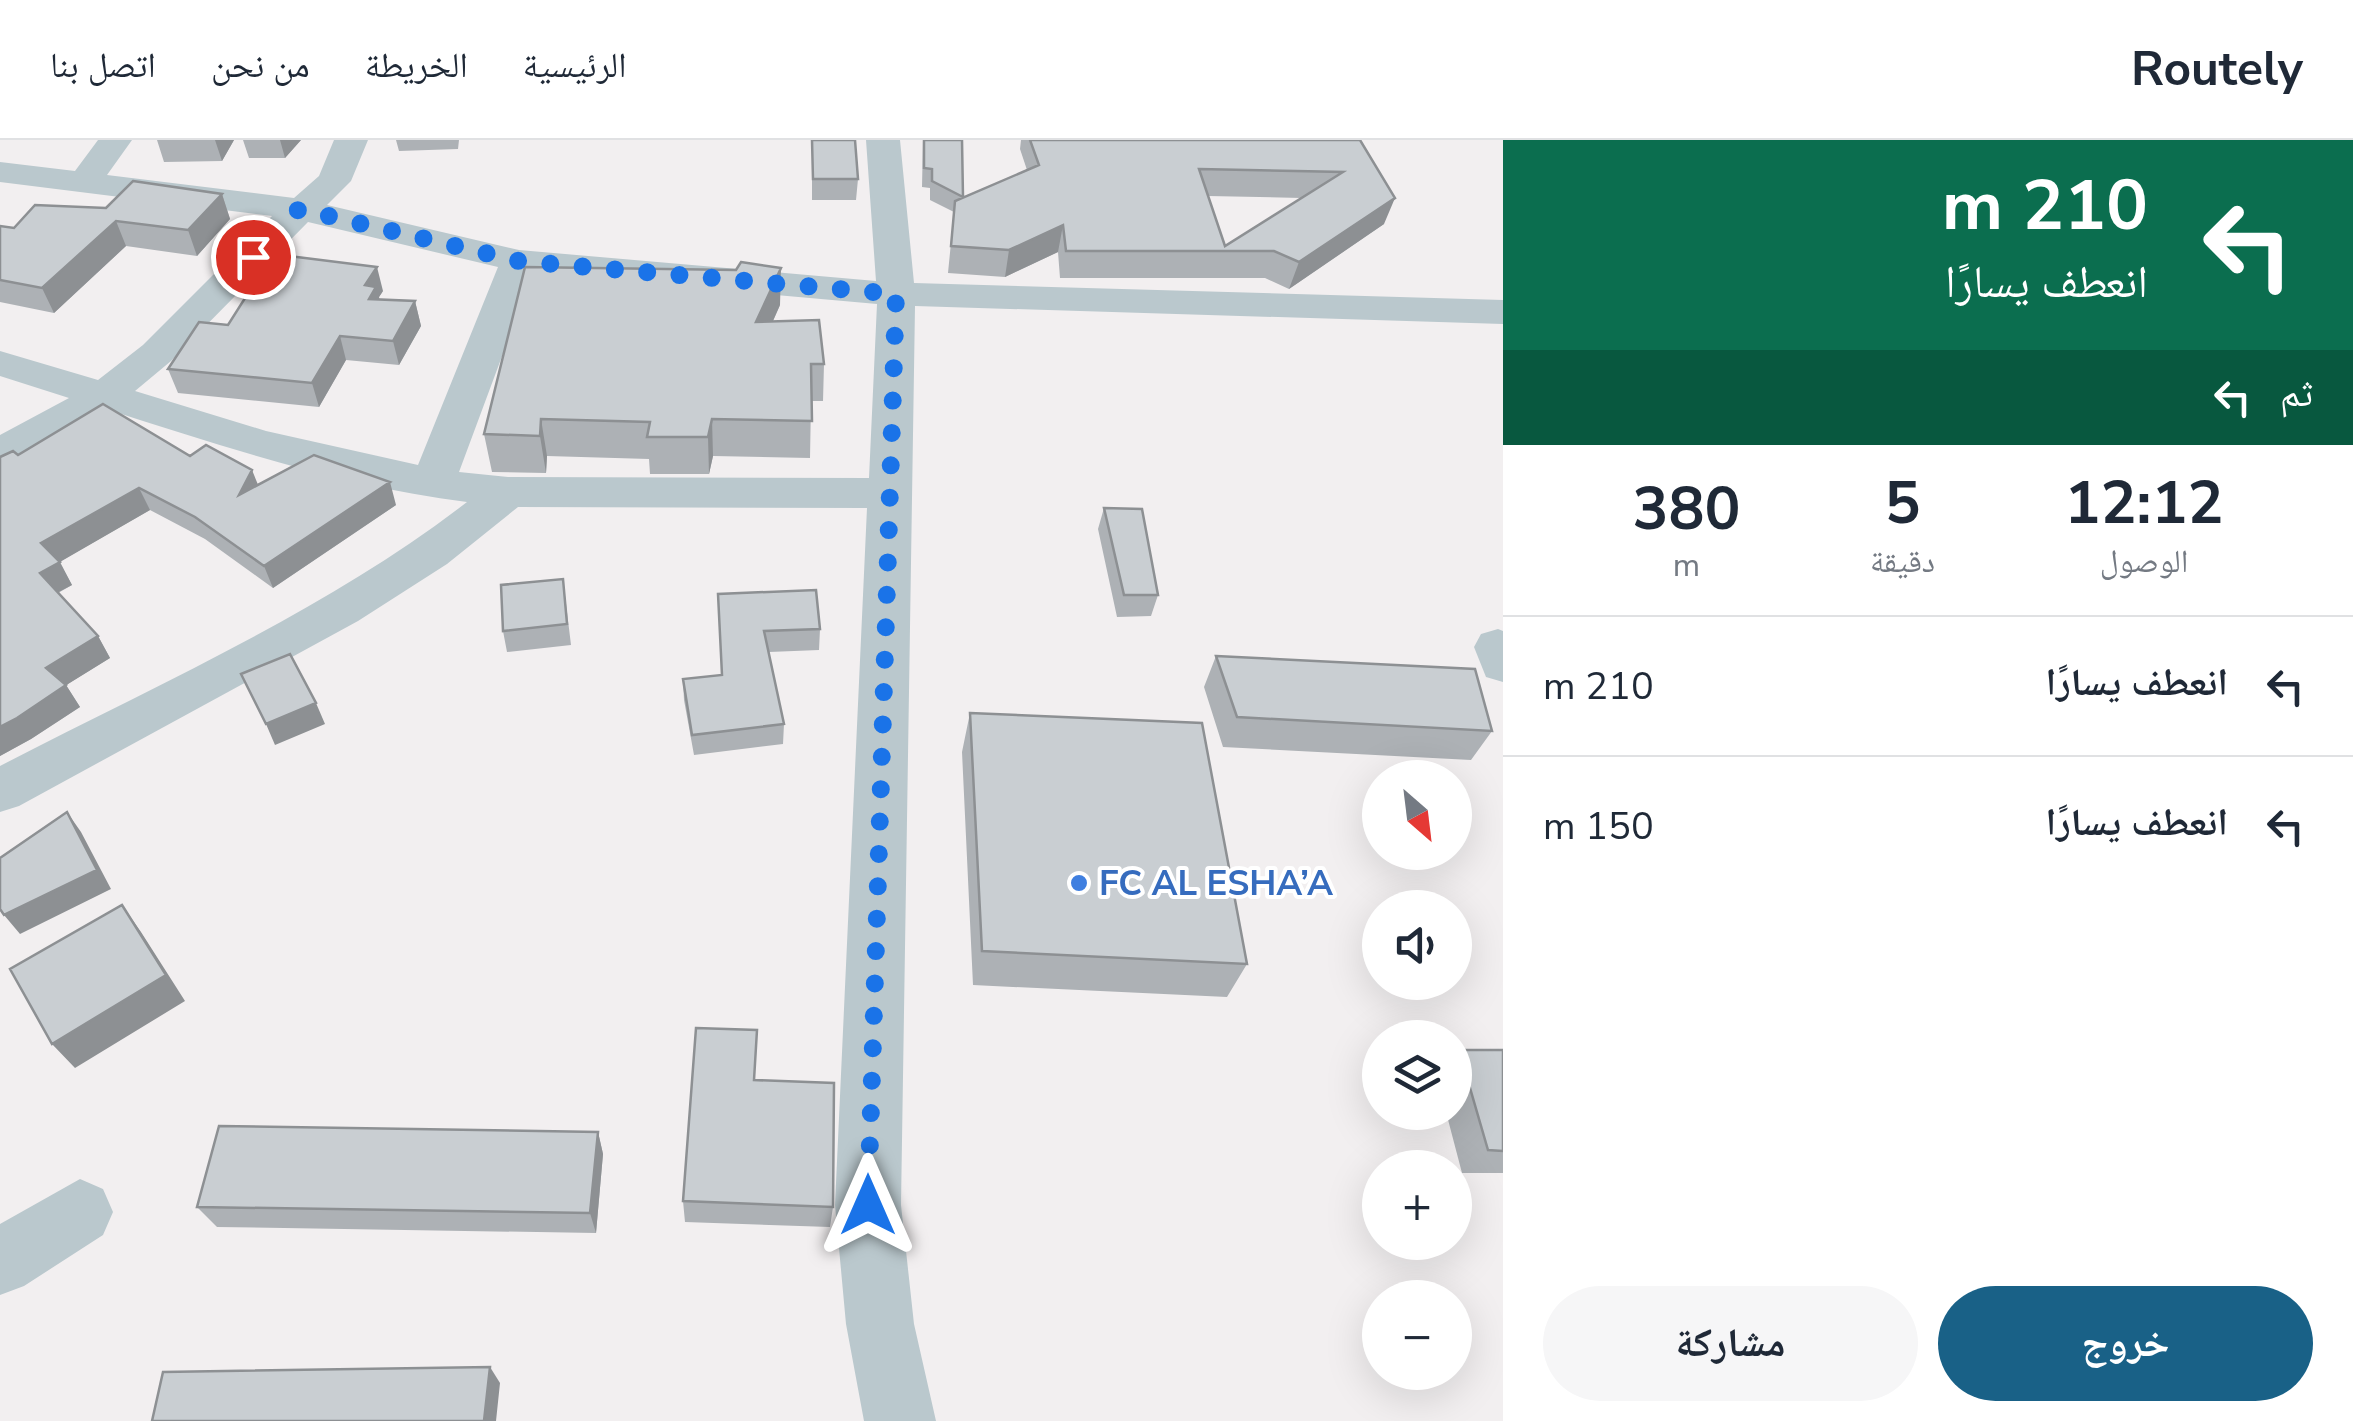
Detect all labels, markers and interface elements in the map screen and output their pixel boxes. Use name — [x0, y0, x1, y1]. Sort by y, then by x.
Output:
text: Routely — [2131, 36, 2303, 102]
text: اتصل بنا — [50, 42, 156, 89]
text: من نحن — [211, 42, 310, 89]
text: الخريطة — [365, 42, 468, 89]
text: الرئيسية — [523, 42, 627, 89]
text: 210 m — [1942, 158, 2148, 254]
icon: left — [2183, 180, 2313, 310]
pin — [211, 215, 296, 300]
icon: arrive — [226, 230, 281, 285]
text: انعطف يسارًا — [1945, 252, 2148, 313]
text: ثم — [2280, 368, 2313, 419]
icon: left — [2205, 370, 2260, 425]
text: 5 — [1885, 462, 1921, 544]
text: 12:12 — [2065, 462, 2224, 544]
text: 380 — [1633, 468, 1741, 550]
text: دقيقة — [1870, 540, 1935, 583]
text: الوصول — [2100, 540, 2188, 583]
text: m — [1673, 544, 1700, 587]
text: انعطف يسارًا — [2045, 657, 2228, 708]
icon: left — [2258, 659, 2313, 714]
text: 210 m — [1543, 661, 1654, 712]
north arrow — [1362, 760, 1472, 870]
map controls — [1362, 760, 1472, 1390]
text: انعطف يسارًا — [2045, 797, 2228, 848]
icon: left — [2258, 799, 2313, 854]
text: 150 m — [1543, 801, 1654, 852]
place label: FC AL ESHA’A — [1099, 860, 1334, 907]
marker: FC AL ESHA’A — [1068, 872, 1090, 894]
button: sound — [1362, 890, 1472, 1000]
button: layers — [1362, 1020, 1472, 1130]
button: + — [1362, 1150, 1472, 1260]
position arrow — [816, 1153, 920, 1257]
button: − — [1362, 1280, 1472, 1390]
button: مشاركة — [1543, 1286, 1918, 1401]
button: خروج — [1938, 1286, 2313, 1401]

